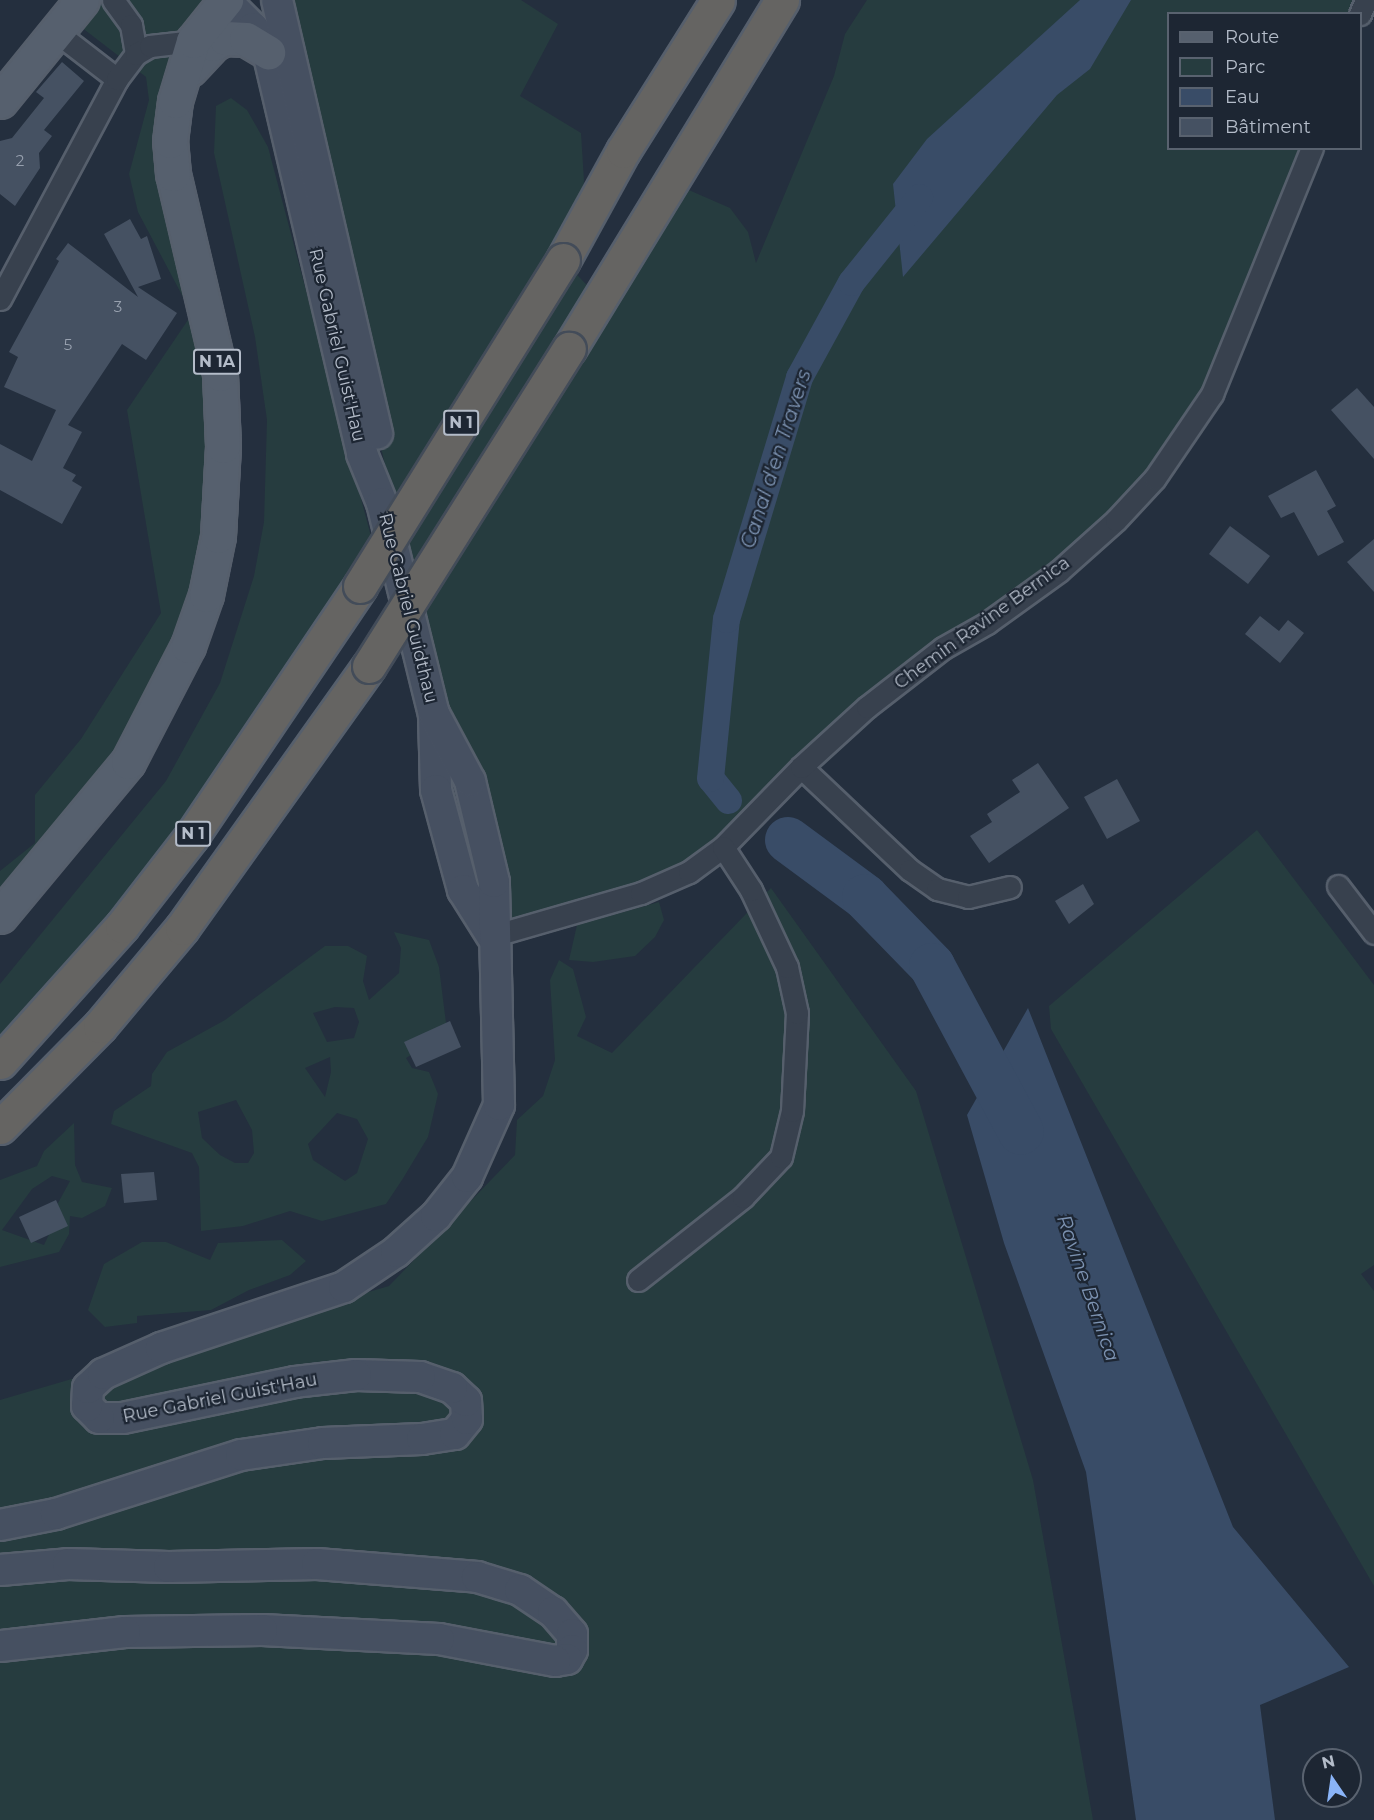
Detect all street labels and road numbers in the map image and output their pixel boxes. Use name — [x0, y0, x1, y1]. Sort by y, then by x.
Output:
street label: Rue Gabriel Guist'Hau — [304, 246, 370, 444]
road number: N 1A — [193, 349, 241, 375]
road number: N 1 — [443, 410, 479, 436]
street label: Rue Gabriel Guidthau — [374, 511, 442, 705]
street label: Chemin Ravine Bernica — [890, 552, 1074, 694]
road number: N 1 — [175, 821, 211, 847]
street label: Rue Gabriel Guist'Hau — [121, 1369, 319, 1427]

